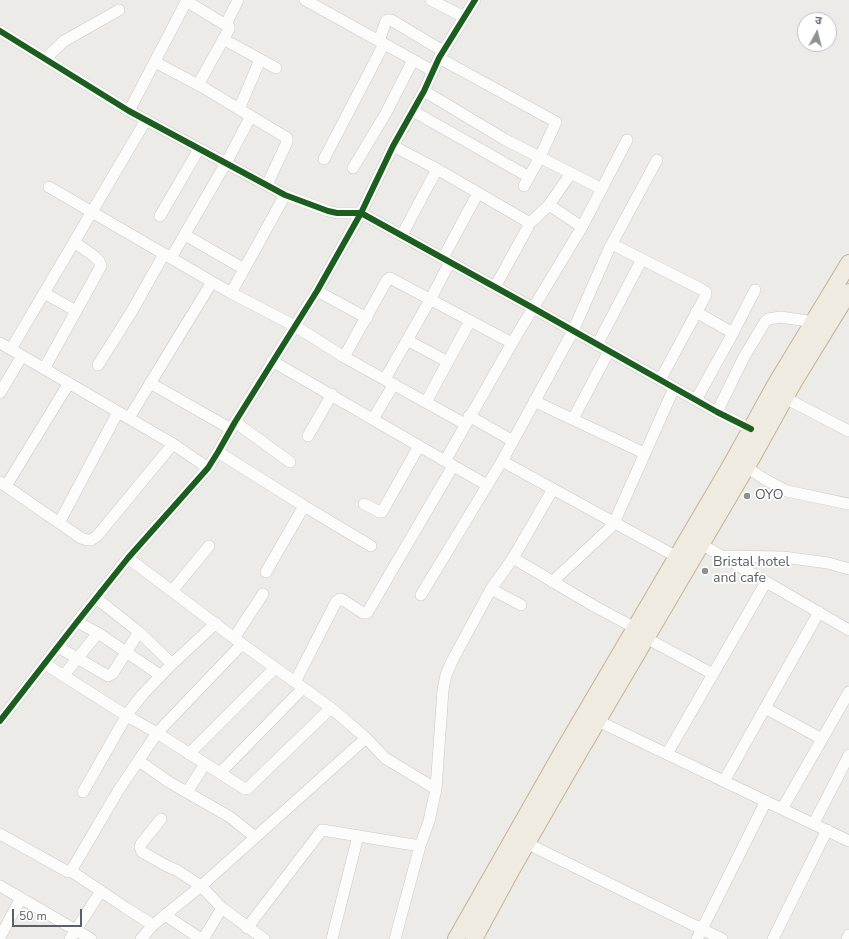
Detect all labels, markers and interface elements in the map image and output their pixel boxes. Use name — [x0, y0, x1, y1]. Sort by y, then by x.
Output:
north arrow — [797, 12, 837, 52]
text: उ — [814, 13, 823, 28]
place label: OYO — [755, 488, 784, 504]
marker: OYO — [742, 491, 752, 501]
place label: Bristal hotel and cafe — [713, 555, 790, 588]
marker: Bristal hotel and cafe — [700, 566, 710, 576]
scale bar — [14, 901, 84, 927]
text: 50 m — [19, 908, 47, 924]

